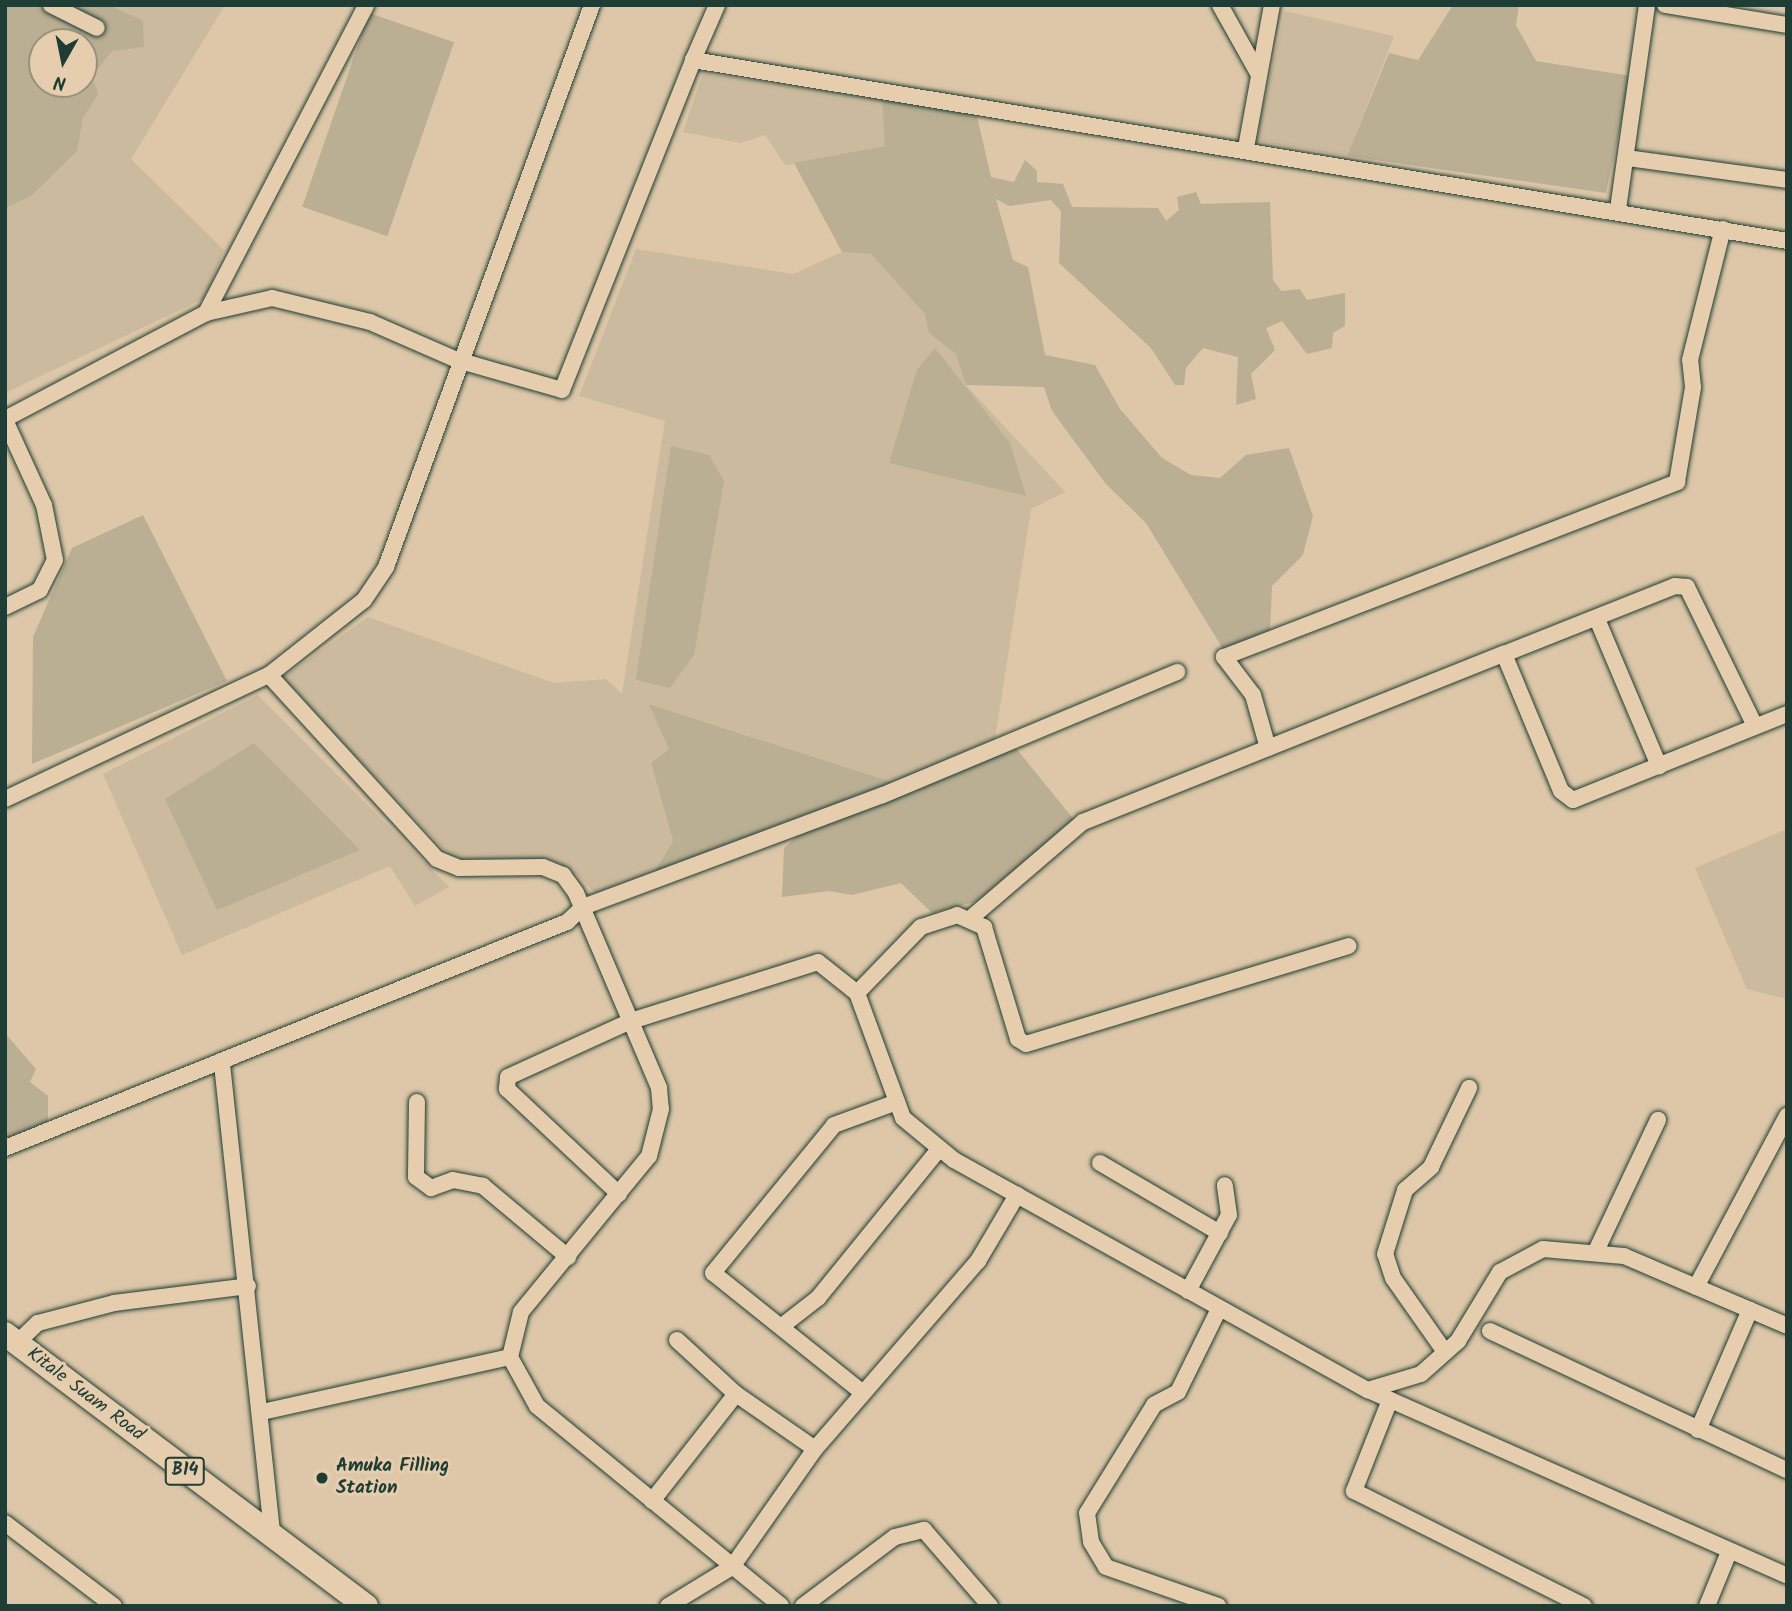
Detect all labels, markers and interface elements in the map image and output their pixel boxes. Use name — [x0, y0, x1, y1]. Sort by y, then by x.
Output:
north arrow — [28, 28, 98, 98]
text: N — [52, 66, 68, 98]
street label: Kitale Suam Road — [22, 1343, 148, 1447]
road number: B14 — [164, 1456, 206, 1486]
place label: Amuka Filling Station — [336, 1456, 449, 1500]
marker: Amuka Filling Station — [314, 1470, 330, 1486]

